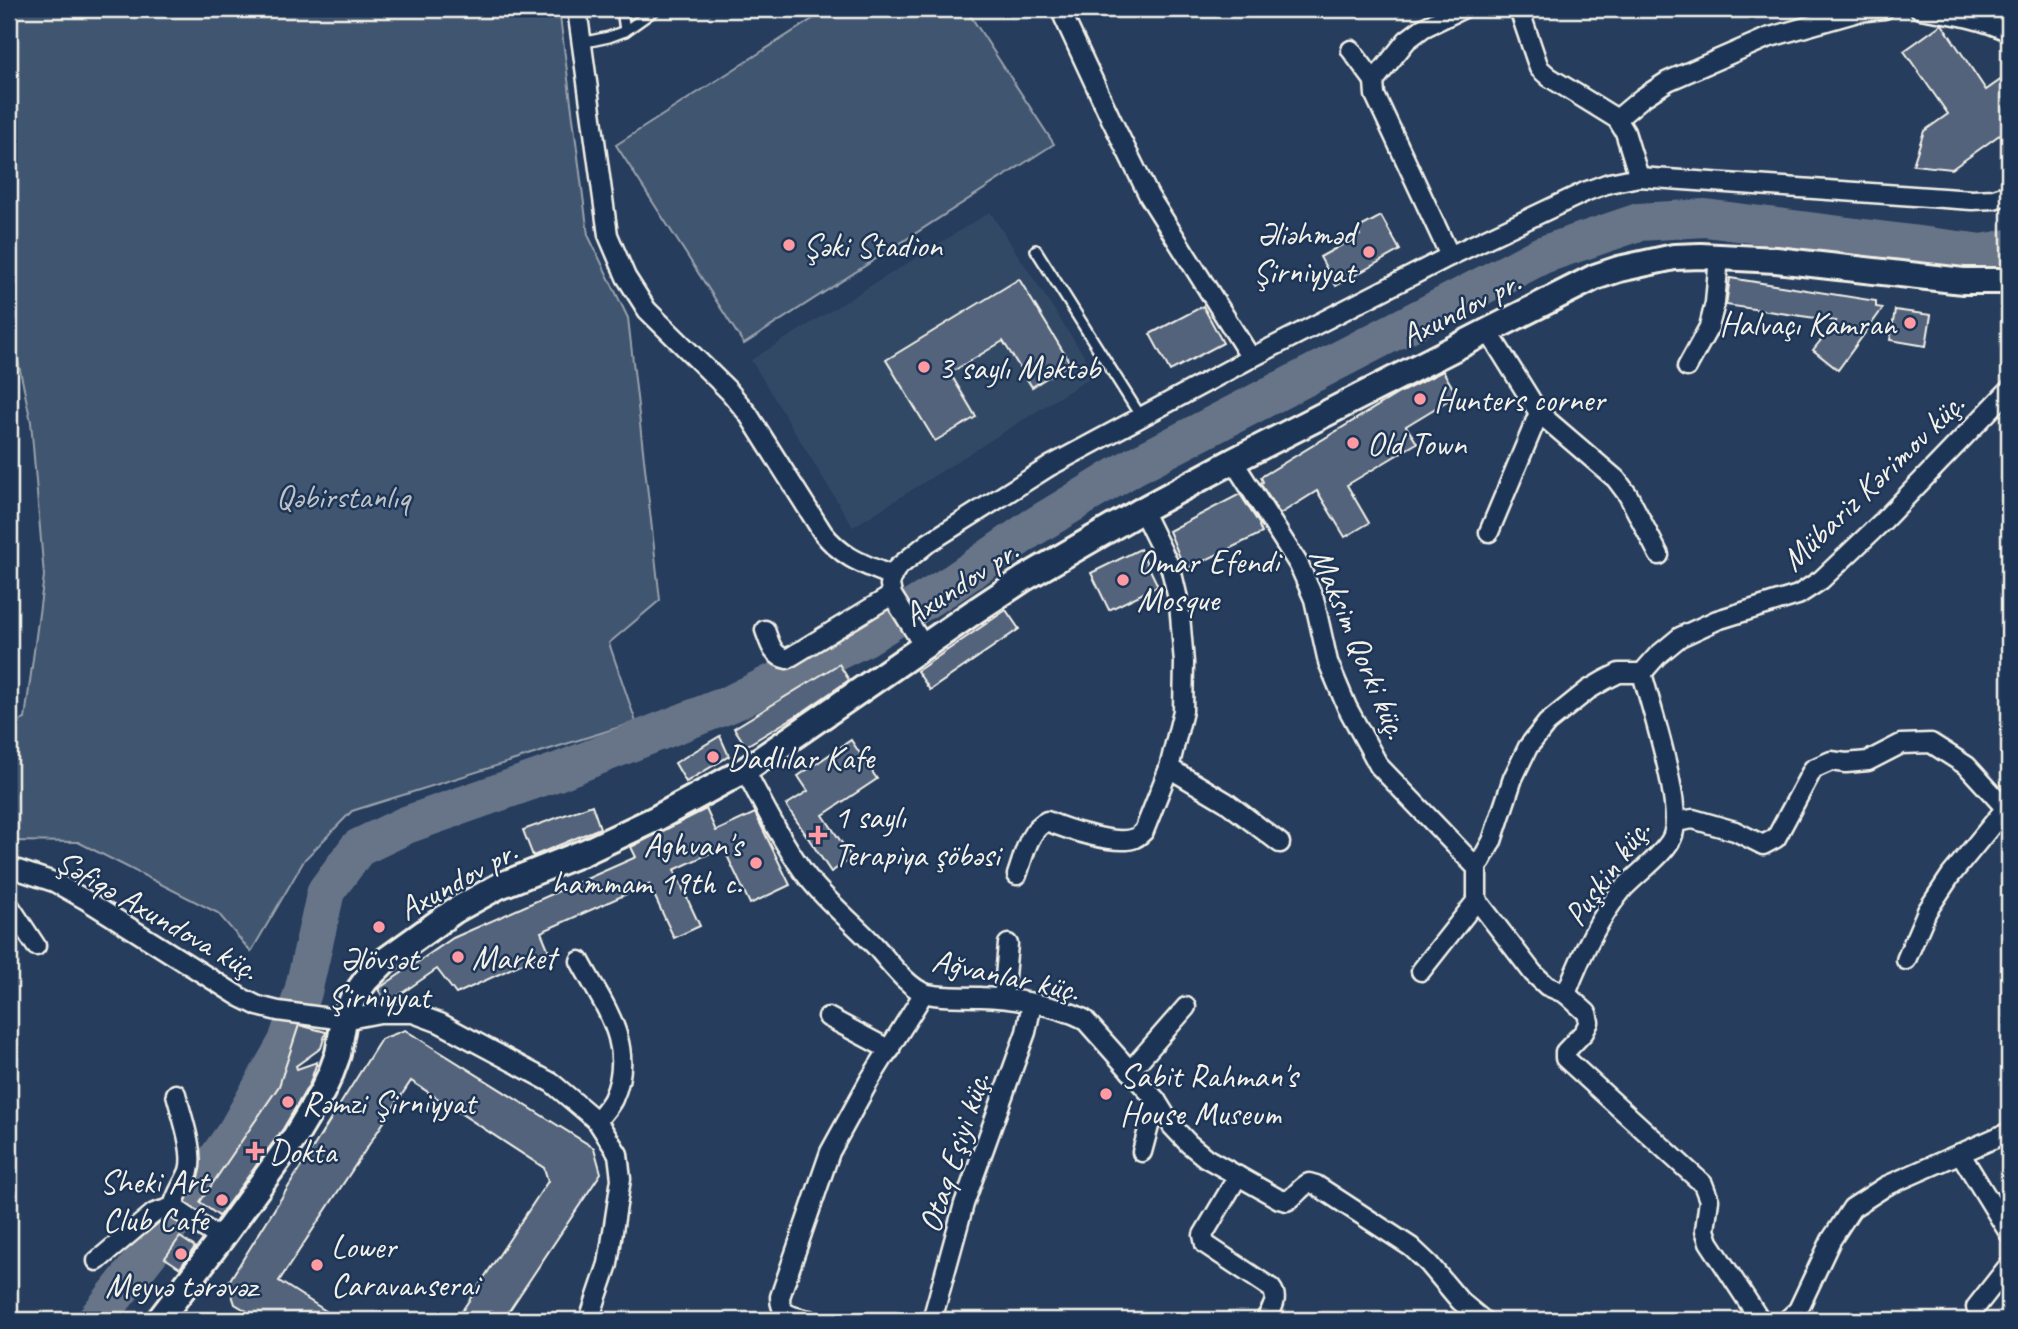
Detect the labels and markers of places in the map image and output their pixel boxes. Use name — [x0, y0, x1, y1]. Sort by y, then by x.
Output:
place label: Əliəhməd Şirniyyat — [1253, 213, 1360, 293]
place label: Şəki Stadion — [803, 225, 943, 267]
marker: Şəki Stadion — [781, 237, 797, 253]
marker: Əliəhməd Şirniyyat — [1361, 244, 1377, 260]
place label: Halvaçı Kamran — [1719, 303, 1898, 345]
marker: Halvaçı Kamran — [1902, 315, 1918, 331]
place label: 3 saylı Məktəb — [938, 347, 1102, 389]
marker: 3 saylı Məktəb — [916, 359, 932, 375]
place label: Hunters corner — [1434, 379, 1607, 421]
marker: Hunters corner — [1412, 391, 1428, 407]
place label: Old Town — [1367, 423, 1467, 465]
marker: Old Town — [1345, 435, 1361, 451]
place label: Omar Efendi Mosque — [1137, 541, 1283, 621]
marker: Omar Efendi Mosque — [1115, 572, 1131, 588]
place label: Dadlılar Kafe — [727, 737, 876, 779]
marker: Dadlılar Kafe — [705, 749, 721, 765]
place label: 1 saylı Terapiya şöbəsi — [834, 796, 1004, 876]
place label: Aghvan's hammam 19th c. — [551, 824, 745, 904]
marker: 1 saylı Terapiya şöbəsi — [808, 825, 828, 845]
marker: Aghvan's hammam 19th c. — [748, 855, 764, 871]
marker: Əlövsət Şirniyyat — [371, 919, 387, 935]
place label: Market — [472, 937, 560, 979]
place label: Əlövsət Şirniyyat — [328, 938, 433, 1018]
marker: Market — [450, 949, 466, 965]
place label: Sabit Rahman's House Museum — [1120, 1055, 1300, 1135]
place label: Rəmzi Şirniyyat — [302, 1082, 479, 1124]
marker: Sabit Rahman's House Museum — [1098, 1086, 1114, 1102]
marker: Rəmzi Şirniyyat — [280, 1094, 296, 1110]
place label: Dokta — [269, 1131, 338, 1173]
marker: Dokta — [247, 1143, 263, 1159]
place label: Sheki Art Club Cafe — [100, 1161, 211, 1241]
marker: Sheki Art Club Cafe — [214, 1192, 230, 1208]
place label: Lower Caravanserai — [331, 1226, 483, 1306]
marker: Meyvə tərəvəz — [173, 1246, 189, 1262]
marker: Lower Caravanserai — [309, 1257, 325, 1273]
place label: Meyvə tərəvəz — [105, 1265, 260, 1307]

